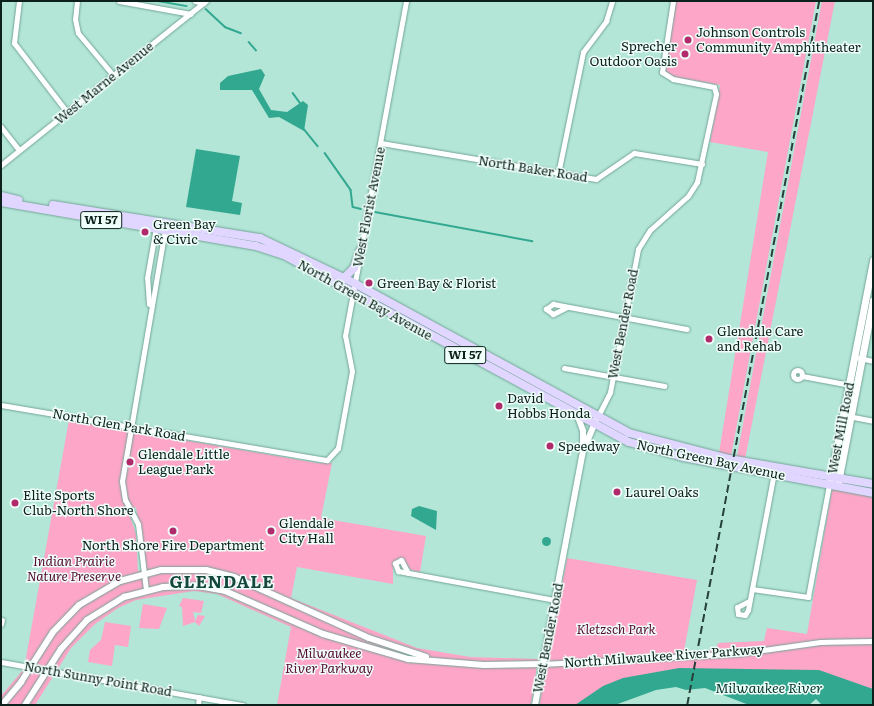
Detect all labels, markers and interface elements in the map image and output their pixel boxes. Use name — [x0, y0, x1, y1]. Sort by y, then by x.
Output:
place label: Johnson Controls Community Amphitheater — [696, 25, 861, 56]
marker: Johnson Controls Community Amphitheater — [683, 35, 693, 45]
street label: West Marne Avenue — [51, 38, 157, 128]
place label: Sprecher Outdoor Oasis — [590, 39, 677, 70]
marker: Sprecher Outdoor Oasis — [680, 49, 690, 59]
street label: West Florist Avenue — [350, 145, 388, 269]
street label: North Baker Road — [477, 153, 589, 185]
road number: WI 57 — [80, 210, 122, 230]
place label: Green Bay & Civic — [153, 217, 216, 248]
marker: Green Bay & Civic — [140, 227, 150, 237]
street label: North Green Bay Avenue — [295, 257, 435, 343]
street label: West Bender Road — [605, 268, 641, 380]
place label: Green Bay & Florist — [377, 275, 496, 291]
marker: Green Bay & Florist — [364, 278, 374, 288]
place label: Glendale Care and Rehab — [717, 324, 803, 355]
marker: Glendale Care and Rehab — [704, 334, 714, 344]
road number: WI 57 — [444, 345, 486, 365]
street label: West Mill Road — [824, 381, 858, 475]
place label: David Hobbs Honda — [507, 391, 590, 422]
marker: David Hobbs Honda — [494, 401, 504, 411]
street label: North Glen Park Road — [51, 406, 187, 444]
street label: North Green Bay Avenue — [635, 437, 787, 483]
place label: Speedway — [558, 438, 620, 454]
marker: Speedway — [545, 441, 555, 451]
place label: Glendale Little League Park — [138, 447, 229, 478]
marker: Glendale Little League Park — [125, 457, 135, 467]
place label: Laurel Oaks — [625, 484, 698, 500]
marker: Laurel Oaks — [612, 487, 622, 497]
place label: Elite Sports Club-North Shore — [23, 488, 133, 519]
marker: Elite Sports Club-North Shore — [10, 498, 20, 508]
place label: Glendale City Hall — [279, 516, 334, 547]
marker: North Shore Fire Department — [168, 526, 178, 536]
marker: Glendale City Hall — [266, 526, 276, 536]
place label: North Shore Fire Department — [82, 537, 264, 553]
park label: Indian Prairie Nature Preserve — [27, 554, 121, 585]
district label: GLENDALE — [169, 571, 275, 591]
street label: West Bender Road — [530, 582, 566, 694]
park label: Kletzsch Park — [576, 621, 656, 637]
street label: North Milwaukee River Parkway — [563, 641, 765, 671]
park label: Milwaukee River Parkway — [285, 646, 373, 677]
street label: North Sunny Point Road — [23, 658, 173, 700]
water label: Milwaukee River — [715, 679, 823, 695]

